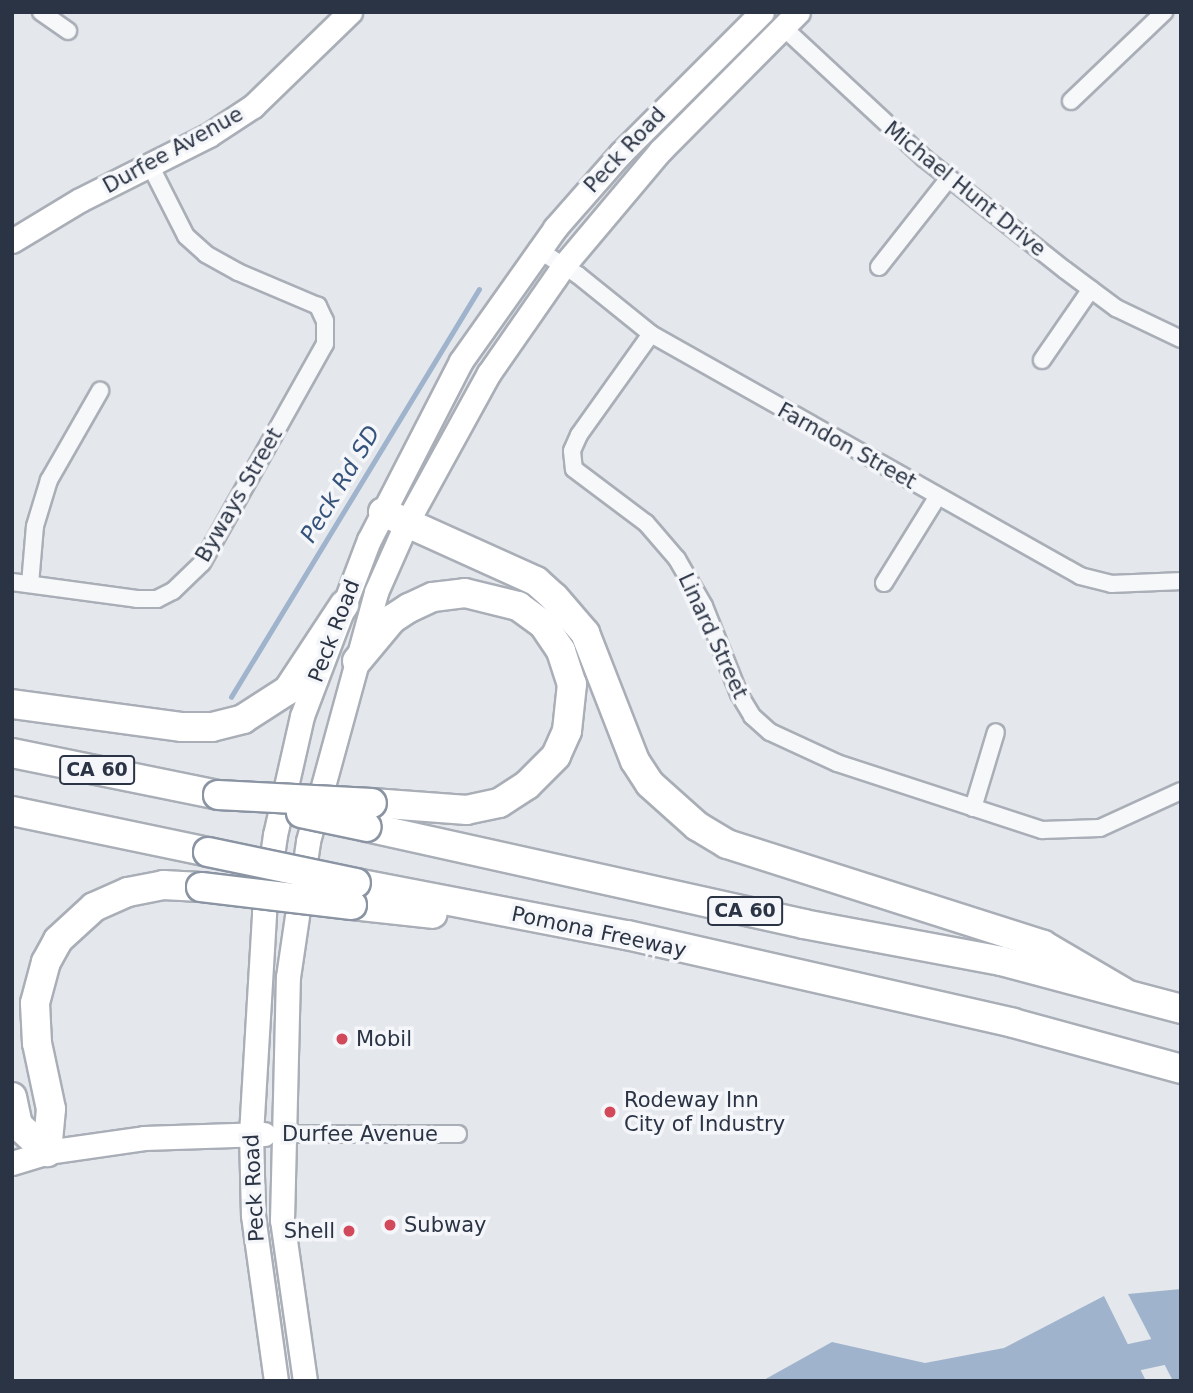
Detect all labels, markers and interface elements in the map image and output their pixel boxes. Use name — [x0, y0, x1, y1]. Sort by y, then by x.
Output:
street label: Durfee Avenue — [99, 101, 247, 199]
street label: Peck Road — [579, 102, 671, 198]
street label: Michael Hunt Drive — [879, 116, 1051, 262]
street label: Farndon Street — [773, 398, 921, 494]
water label: Peck Rd SD — [294, 421, 386, 547]
street label: Byways Street — [190, 423, 288, 567]
street label: Linard Street — [673, 569, 753, 703]
street label: Peck Road — [303, 576, 365, 686]
road number: CA 60 — [58, 754, 136, 786]
road number: CA 60 — [706, 896, 784, 926]
street label: Pomona Freeway — [509, 901, 689, 963]
place label: Mobil — [356, 1026, 412, 1052]
marker: Mobil — [334, 1031, 350, 1047]
place label: Rodeway Inn City of Industry — [624, 1087, 785, 1137]
marker: Rodeway Inn City of Industry — [602, 1104, 618, 1120]
street label: Durfee Avenue — [282, 1121, 438, 1147]
street label: Peck Road — [239, 1133, 269, 1243]
place label: Subway — [404, 1212, 486, 1238]
marker: Subway — [382, 1217, 398, 1233]
place label: Shell — [284, 1218, 335, 1244]
marker: Shell — [341, 1223, 357, 1239]

